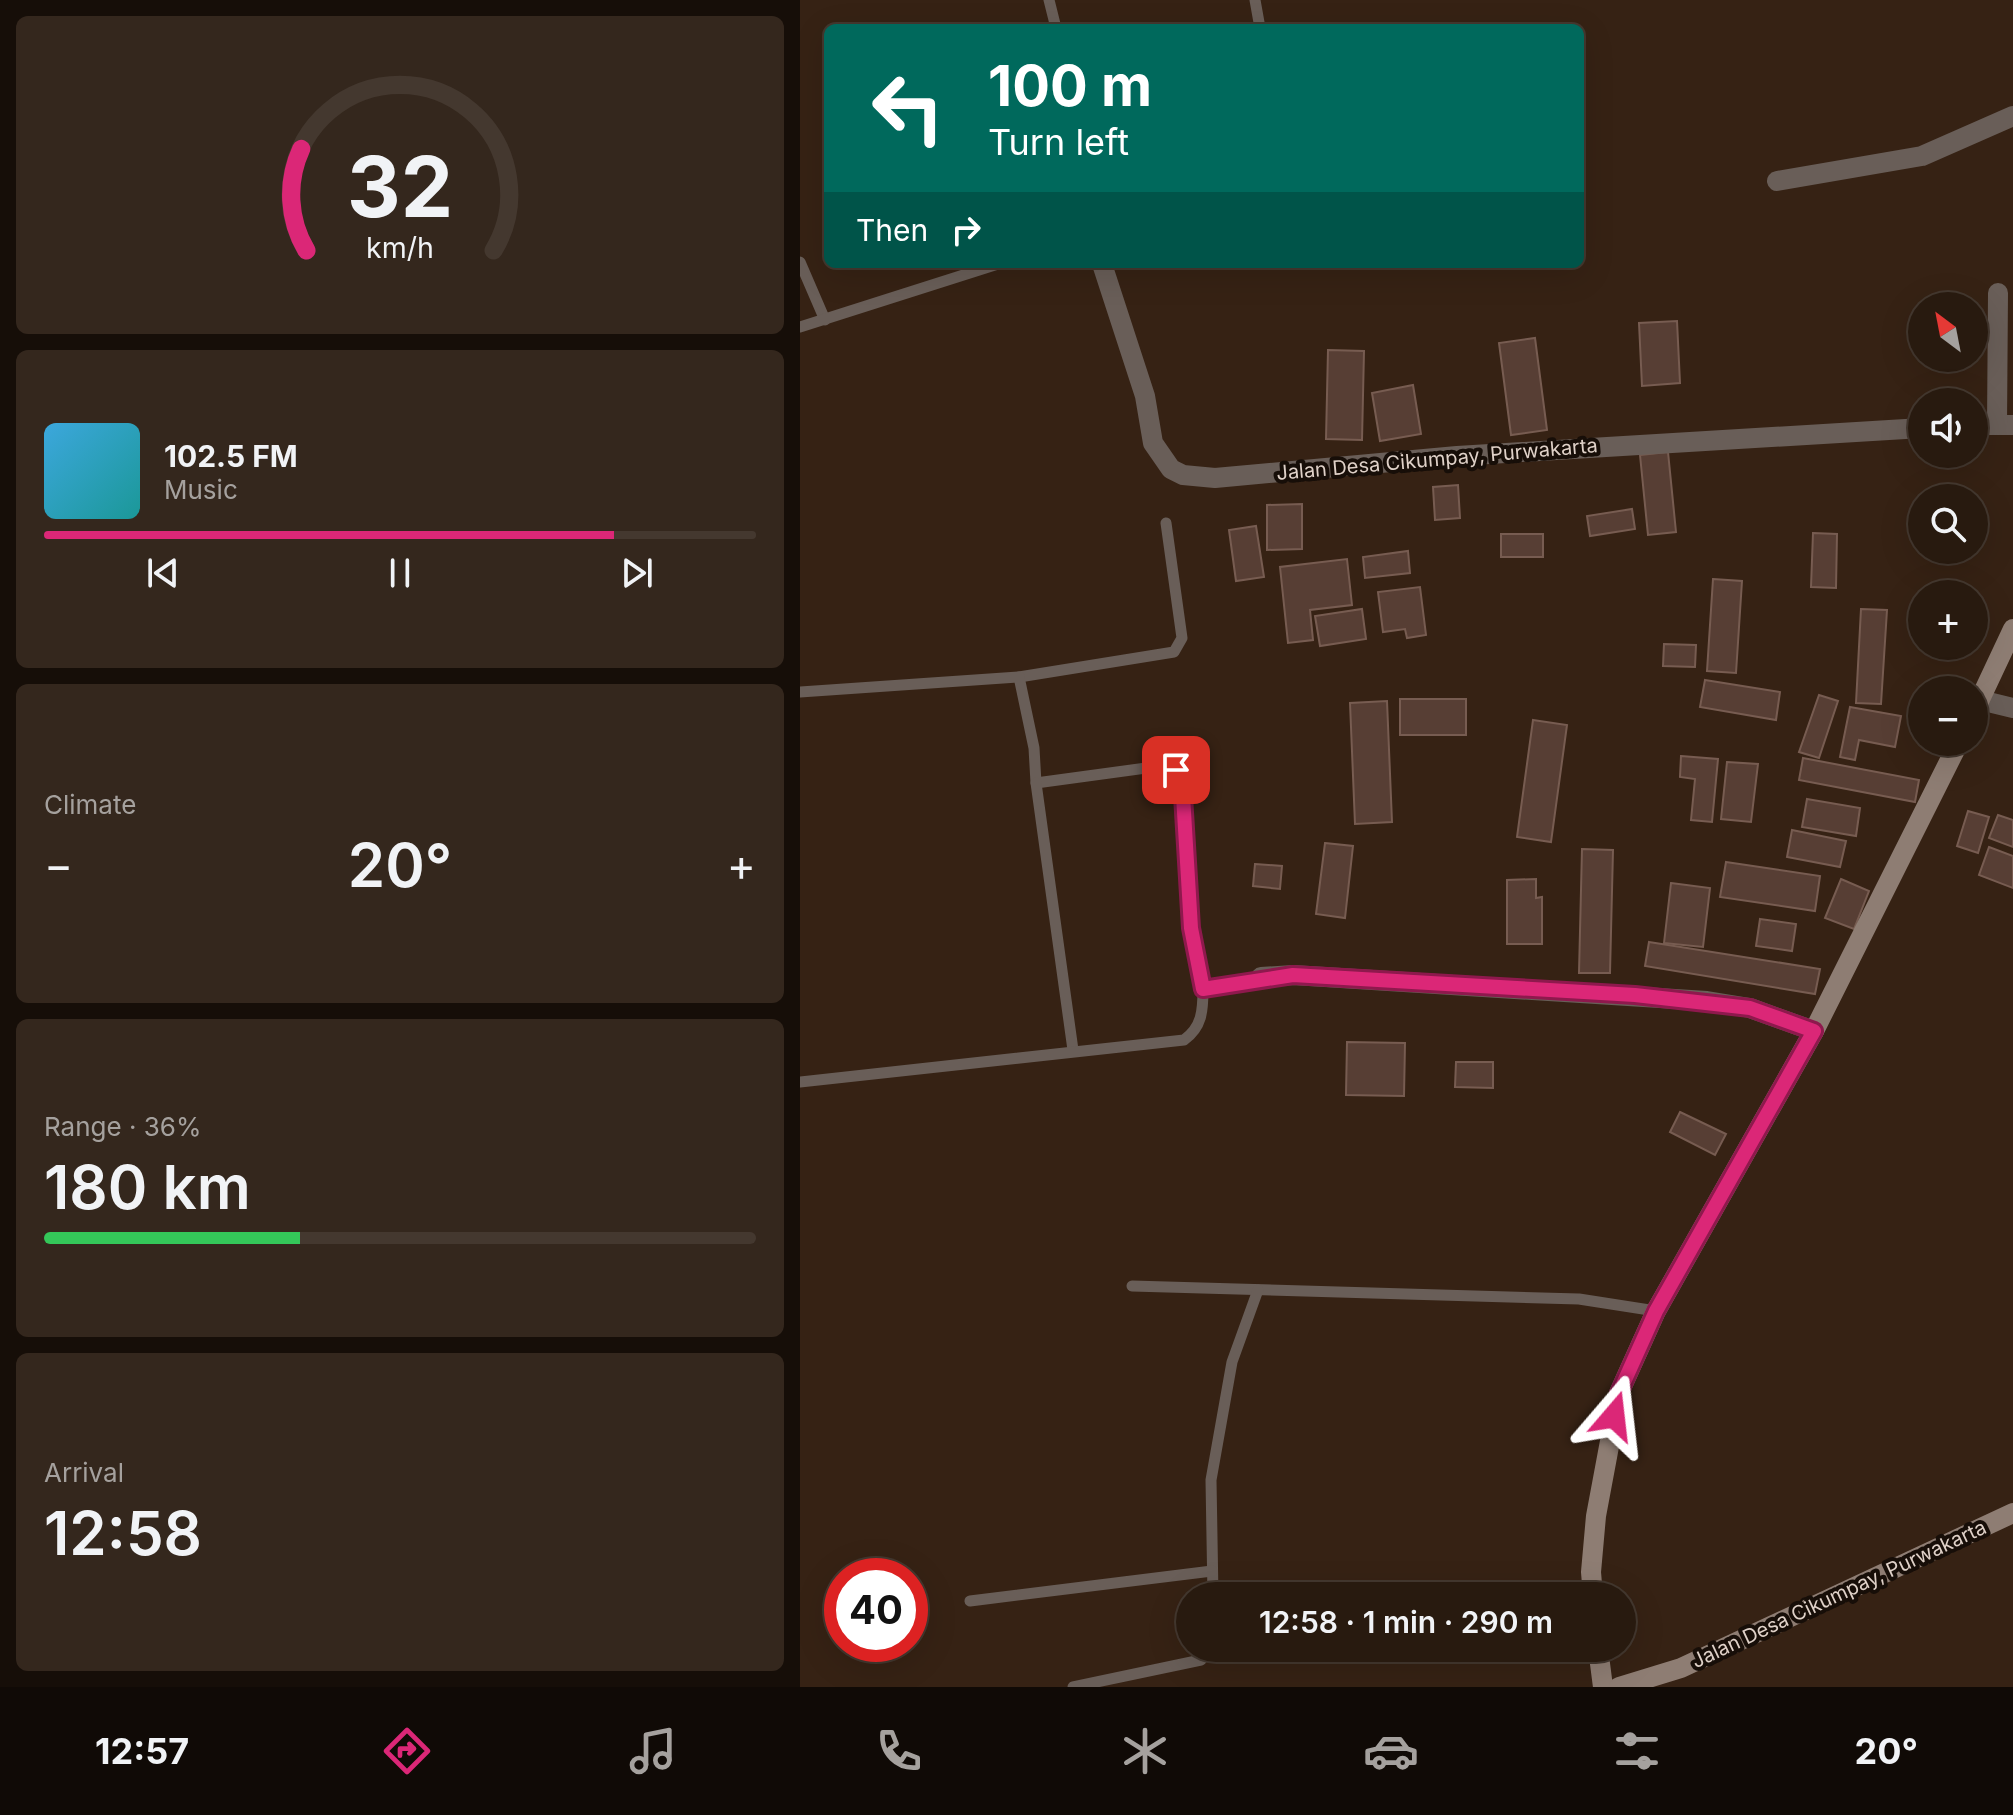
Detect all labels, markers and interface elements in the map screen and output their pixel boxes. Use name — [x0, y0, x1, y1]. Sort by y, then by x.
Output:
text: 100 m — [988, 52, 1152, 120]
icon: left — [856, 56, 960, 160]
text: Turn left — [988, 120, 1129, 164]
text: 32 — [347, 136, 453, 237]
icon: right — [944, 208, 988, 252]
text: Then — [856, 212, 928, 248]
text: km/h — [366, 230, 434, 265]
north arrow — [1908, 292, 1988, 372]
map controls — [1908, 292, 1988, 756]
button: sound — [1908, 388, 1988, 468]
street label: Jalan Desa Cikumpay, Purwakarta — [1275, 433, 1599, 485]
text: 102.5 FM — [164, 438, 298, 474]
text: Music — [164, 474, 238, 505]
button: search — [1908, 484, 1988, 564]
icon: previous — [141, 551, 185, 595]
icon: pause — [378, 551, 422, 595]
icon: next — [615, 551, 659, 595]
button: + — [1908, 580, 1988, 660]
button: − — [1908, 676, 1988, 756]
pin — [1142, 736, 1210, 804]
icon: arrive — [1154, 748, 1198, 792]
text: Climate — [44, 789, 136, 820]
text: 20° — [348, 829, 452, 901]
text: − — [44, 838, 73, 892]
text: + — [727, 838, 756, 892]
text: Range · 36% — [44, 1111, 202, 1142]
text: 180 km — [44, 1151, 251, 1223]
position arrow — [1572, 1374, 1656, 1458]
text: Arrival — [44, 1457, 124, 1488]
text: 12:58 — [44, 1497, 202, 1569]
street label: Jalan Desa Cikumpay, Purwakarta — [1688, 1515, 1990, 1673]
speed limit sign: 40 — [824, 1558, 928, 1662]
text: 12:58 · 1 min · 290 m — [1259, 1604, 1553, 1640]
icon: directions — [379, 1723, 435, 1779]
icon: music — [625, 1723, 681, 1779]
icon: phone — [871, 1723, 927, 1779]
icon: climate — [1117, 1723, 1173, 1779]
icon: car — [1363, 1723, 1419, 1779]
icon: filters — [1609, 1723, 1665, 1779]
text: 12:57 — [95, 1729, 189, 1773]
text: 20° — [1854, 1729, 1918, 1773]

